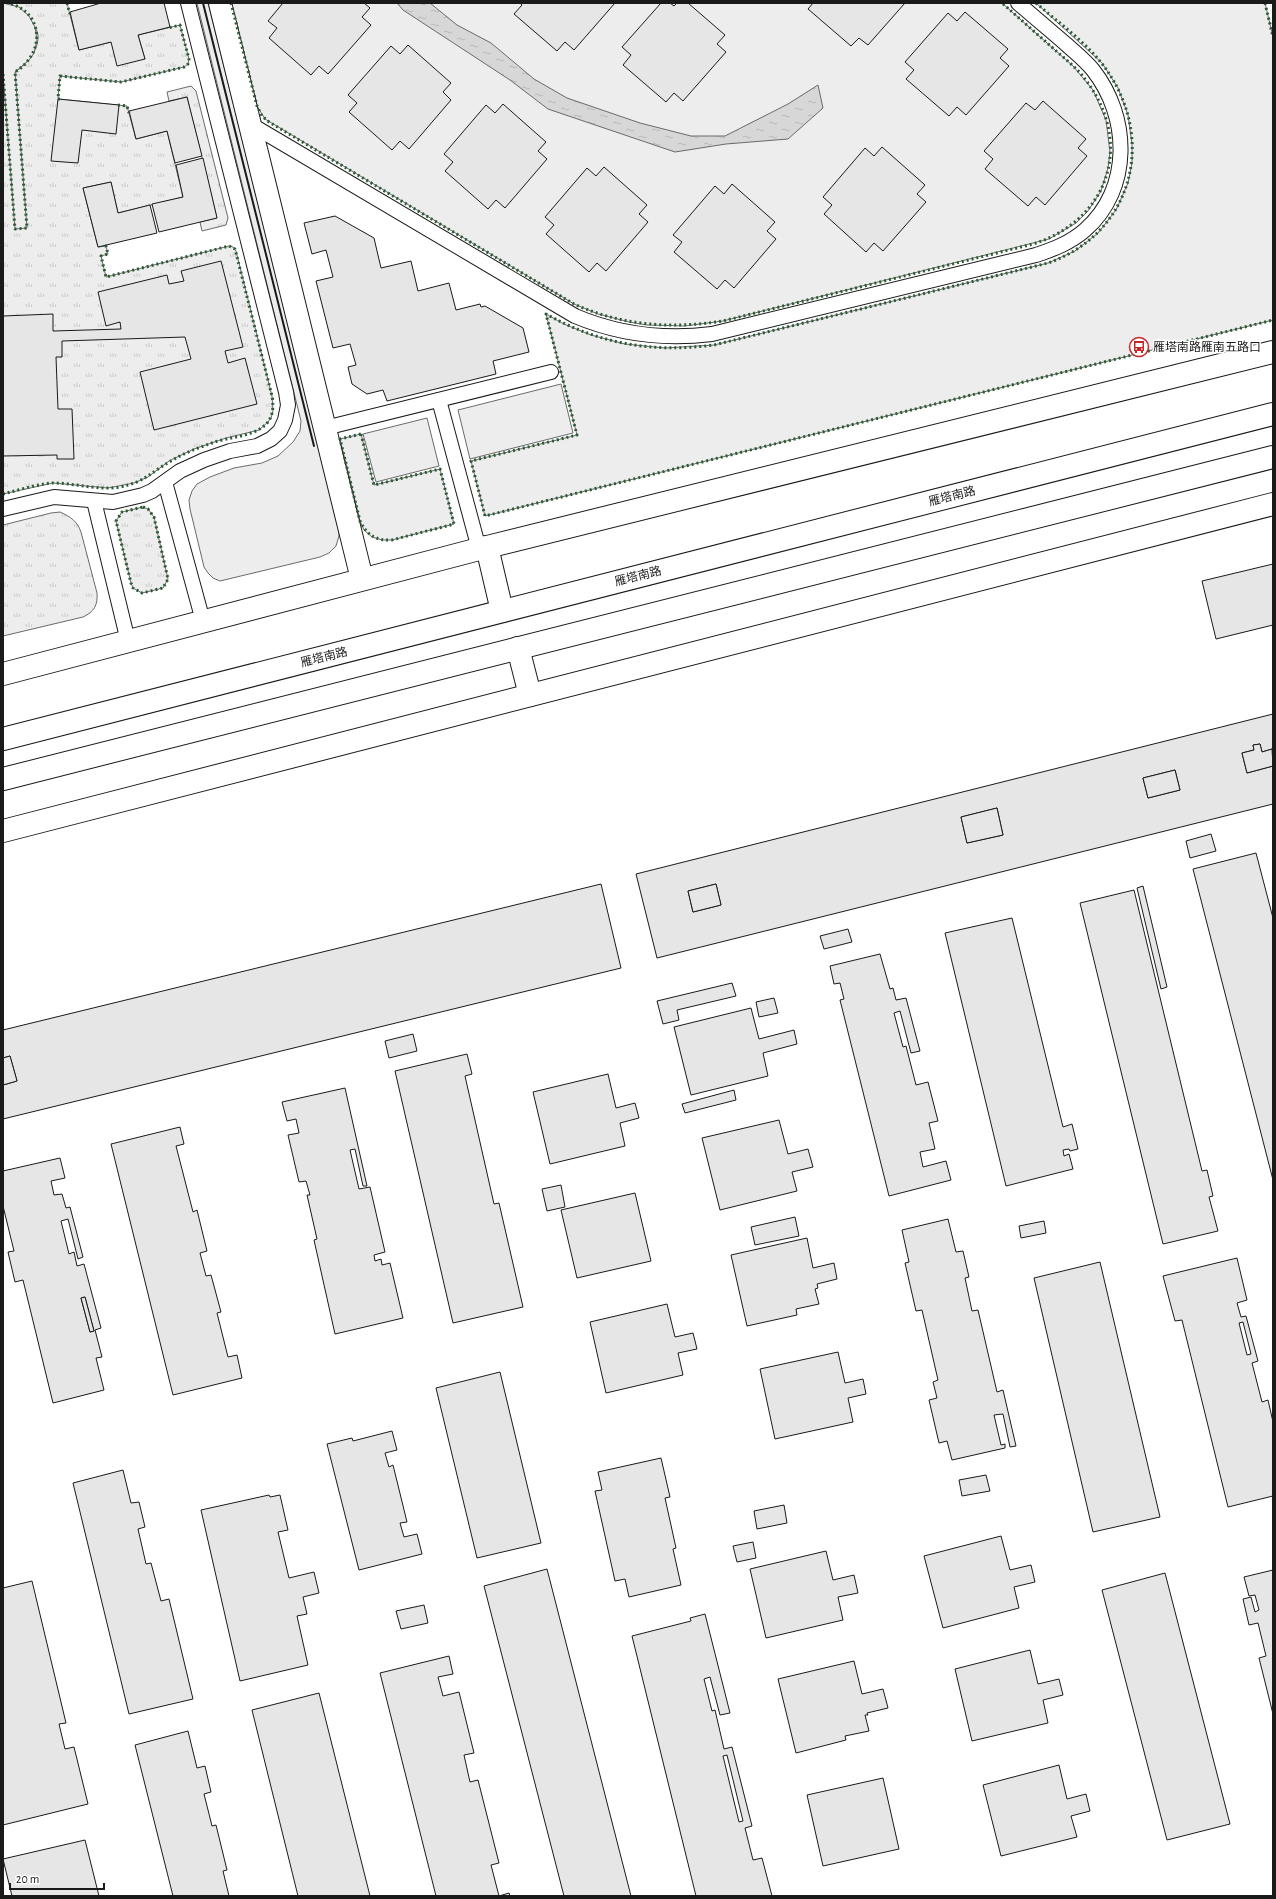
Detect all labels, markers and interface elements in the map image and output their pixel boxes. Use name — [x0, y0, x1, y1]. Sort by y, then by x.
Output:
bus stop icon: 雁塔南路雁南五路口 — [1128, 336, 1150, 358]
place label: 雁塔南路雁南五路口 — [1153, 340, 1261, 353]
street label: 雁塔南路 — [927, 483, 977, 508]
street label: 雁塔南路 — [613, 563, 663, 588]
street label: 雁塔南路 — [299, 644, 349, 669]
scale bar — [10, 1865, 104, 1891]
text: 20 m — [16, 1873, 39, 1885]

